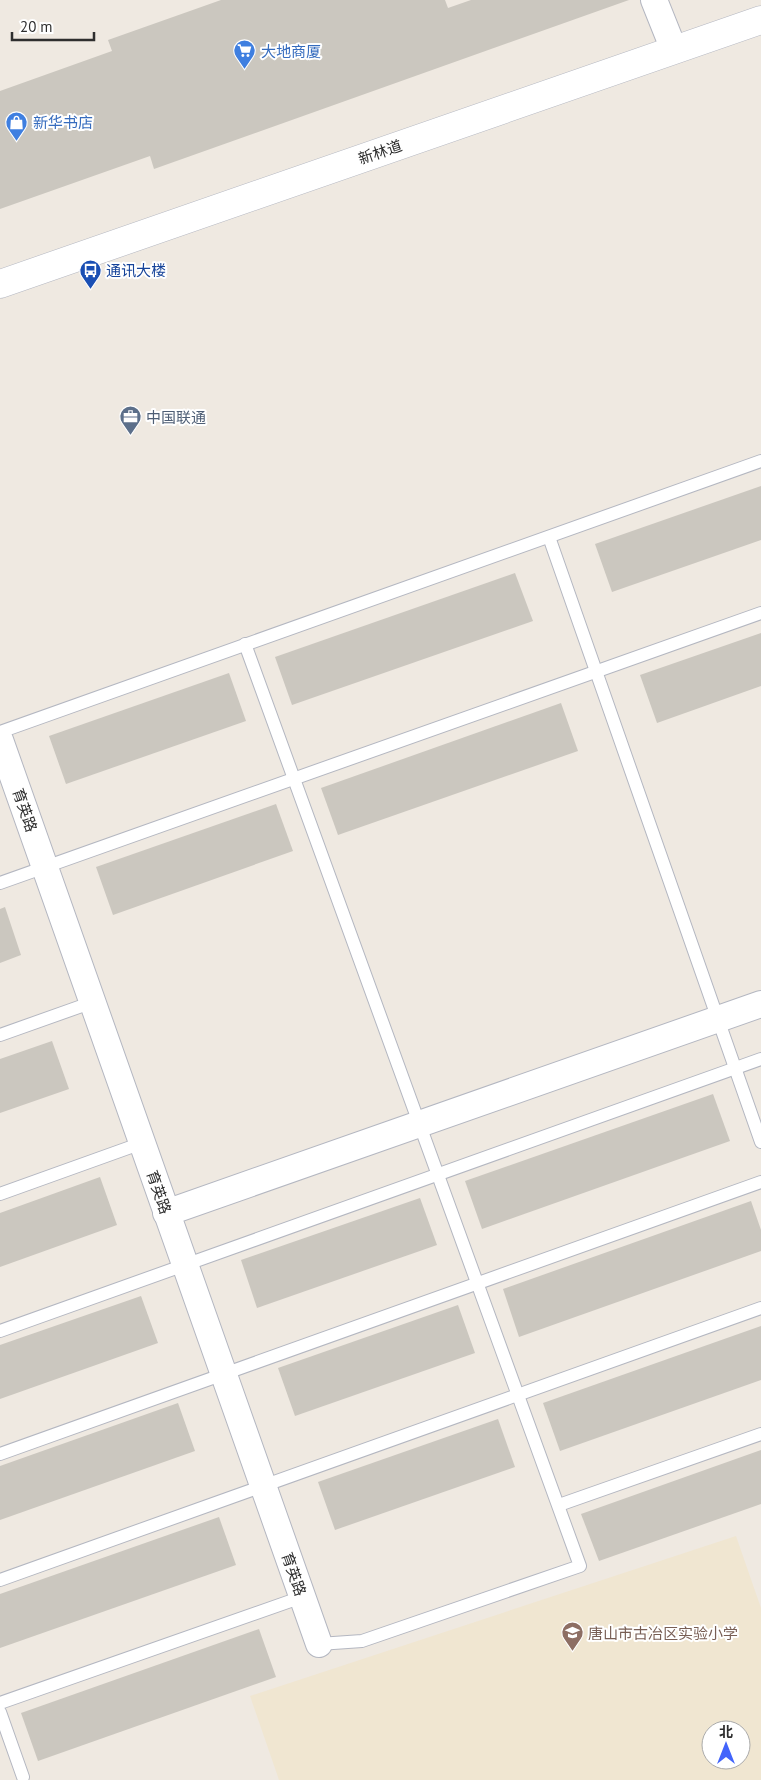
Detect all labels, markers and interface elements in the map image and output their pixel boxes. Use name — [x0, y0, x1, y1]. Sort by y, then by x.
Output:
scale bar — [12, 10, 95, 42]
text: 20 m — [20, 17, 53, 36]
supermarket icon: 大地商厦 — [233, 39, 257, 70]
place label: 大地商厦 — [261, 42, 321, 61]
shop icon: 新华书店 — [5, 110, 29, 141]
place label: 新华书店 — [33, 113, 93, 132]
street label: 新林道 — [356, 136, 404, 168]
bus stop icon: 通讯大楼 — [78, 258, 102, 289]
place label: 通讯大楼 — [106, 261, 166, 280]
office icon: 中国联通 — [118, 405, 142, 436]
place label: 中国联通 — [146, 408, 206, 427]
street label: 育英路 — [9, 786, 41, 834]
street label: 育英路 — [143, 1168, 175, 1216]
street label: 育英路 — [278, 1550, 310, 1598]
school or university icon: 唐山市古冶区实验小学 — [560, 1621, 584, 1652]
place label: 唐山市古冶区实验小学 — [588, 1624, 738, 1643]
north arrow — [701, 1720, 751, 1770]
text: 北 — [719, 1723, 733, 1741]

